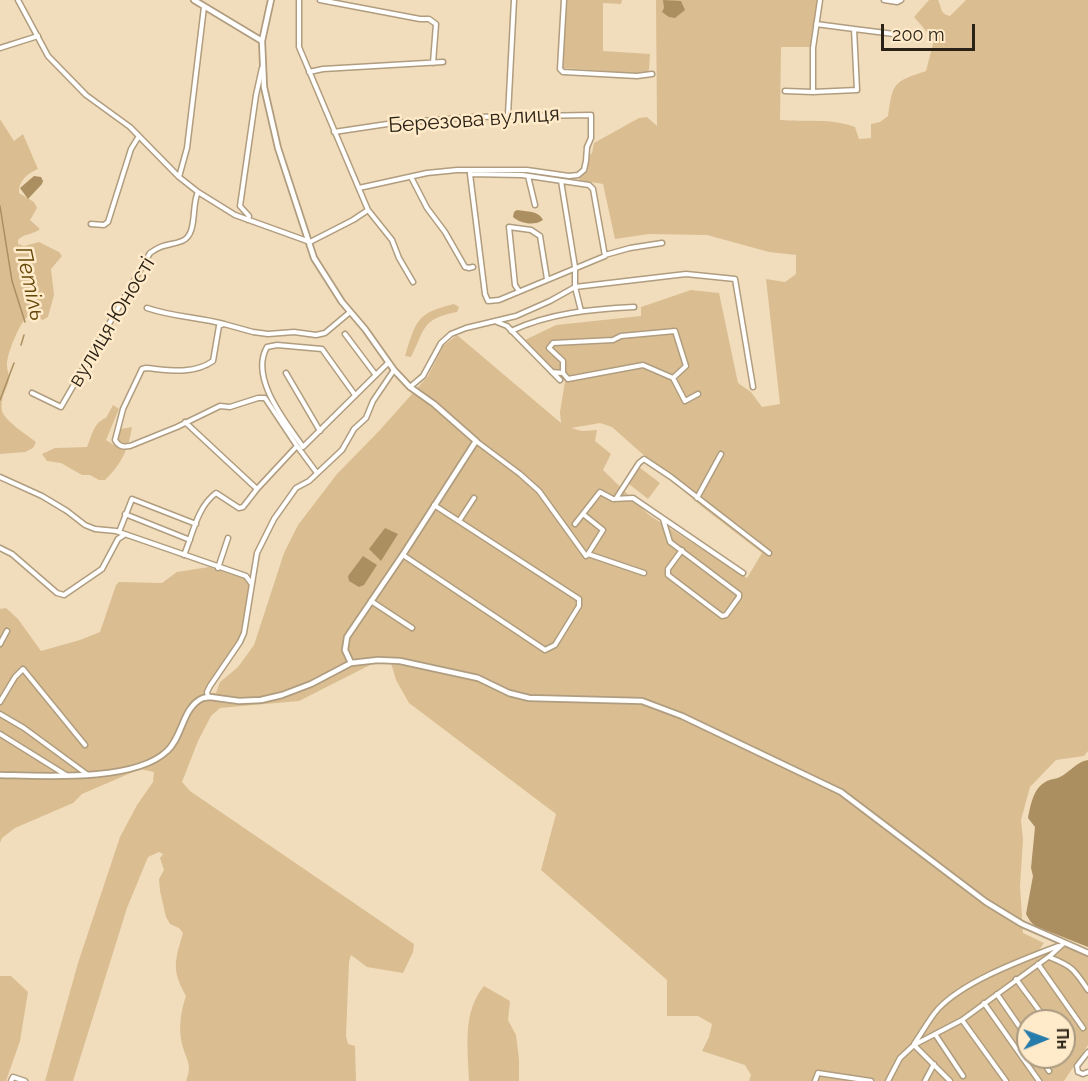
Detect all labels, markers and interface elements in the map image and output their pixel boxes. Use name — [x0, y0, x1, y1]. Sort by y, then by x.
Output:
scale bar — [884, 12, 978, 50]
text: 200 m — [892, 24, 945, 45]
street label: Березова вулиця — [388, 101, 560, 139]
water label: Петіль — [9, 245, 51, 323]
street label: вулиця Юності — [63, 253, 161, 391]
north arrow — [1016, 1009, 1076, 1069]
text: Пн — [1053, 1028, 1072, 1050]

